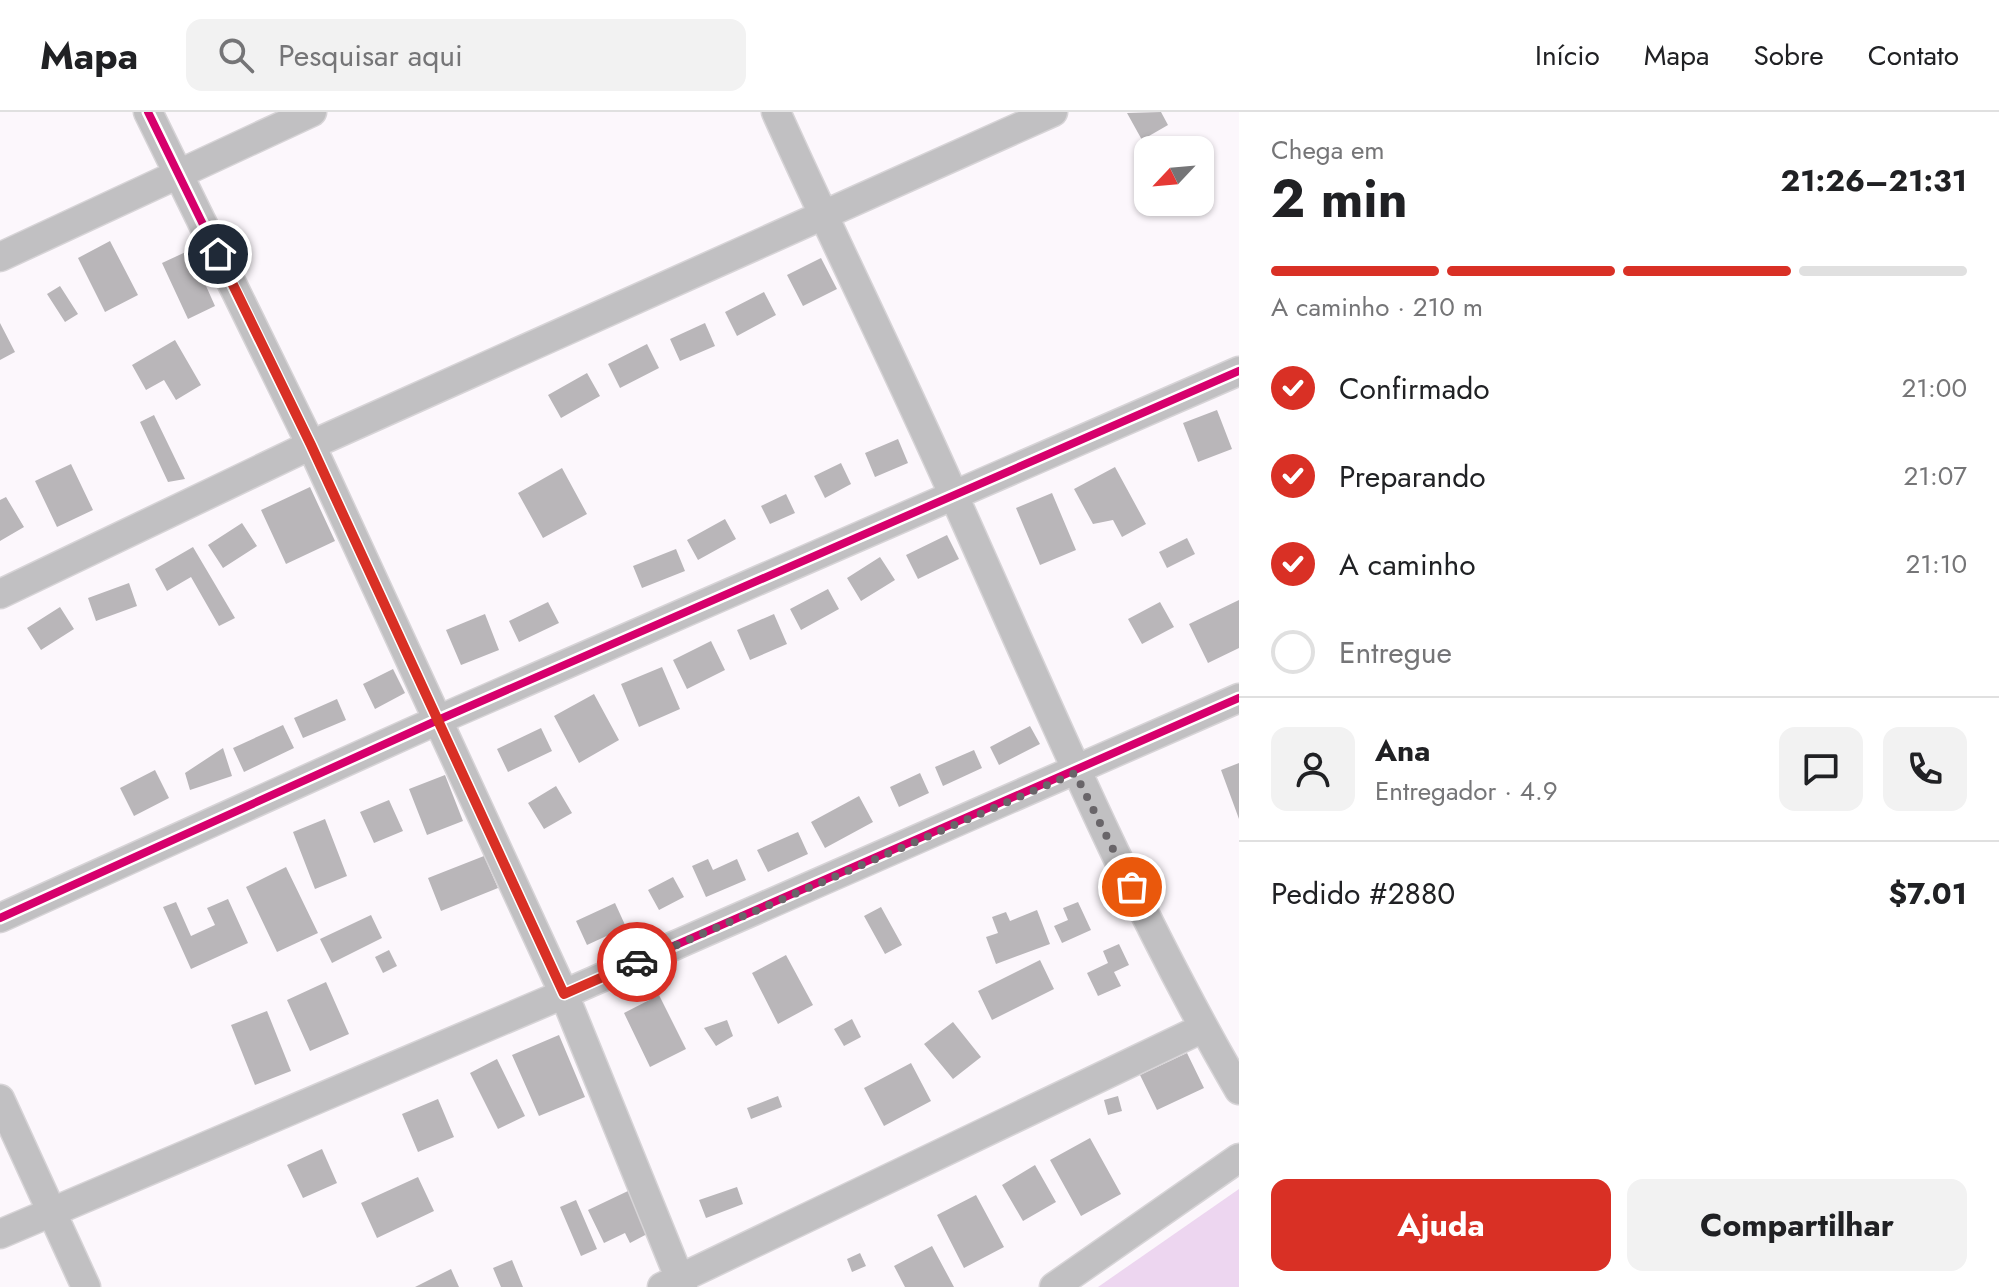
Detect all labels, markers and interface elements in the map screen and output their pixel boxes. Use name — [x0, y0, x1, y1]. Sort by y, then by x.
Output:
search box — [186, 19, 746, 91]
text: Mapa — [40, 28, 138, 83]
icon: search — [214, 33, 258, 77]
text: Pesquisar aqui — [278, 34, 463, 77]
text: Início — [1535, 35, 1600, 76]
text: Mapa — [1644, 35, 1709, 76]
text: Sobre — [1753, 35, 1824, 76]
text: Contato — [1868, 35, 1959, 76]
text: Chega em — [1271, 131, 1385, 169]
north arrow — [1134, 136, 1214, 216]
map controls — [1134, 136, 1214, 216]
text: 21:26–21:31 — [1781, 159, 1967, 202]
text: 2 min — [1271, 161, 1408, 237]
pin — [184, 220, 252, 288]
icon: home — [196, 232, 240, 276]
text: A caminho · 210 m — [1271, 288, 1483, 326]
icon: check — [1271, 366, 1315, 410]
text: Confirmado — [1339, 367, 1490, 410]
text: 21:00 — [1902, 369, 1967, 407]
icon: check — [1271, 454, 1315, 498]
text: Preparando — [1339, 455, 1486, 498]
text: 21:07 — [1903, 457, 1967, 495]
icon: check — [1271, 542, 1315, 586]
text: A caminho — [1339, 543, 1476, 586]
text: 21:10 — [1905, 545, 1967, 583]
text: Entregue — [1339, 631, 1452, 674]
button: person — [1271, 727, 1355, 811]
button: chat — [1779, 727, 1863, 811]
button: phone — [1883, 727, 1967, 811]
text: Ana — [1375, 729, 1430, 772]
text: Entregador · 4.9 — [1375, 772, 1558, 810]
pin — [1098, 853, 1166, 921]
icon: bag — [1110, 865, 1154, 909]
text: Pedido #2880 — [1271, 872, 1455, 915]
text: $7.01 — [1888, 872, 1967, 915]
courier — [597, 922, 677, 1002]
icon: car — [615, 940, 659, 984]
button: Ajuda — [1271, 1179, 1611, 1271]
button: Compartilhar — [1627, 1179, 1967, 1271]

